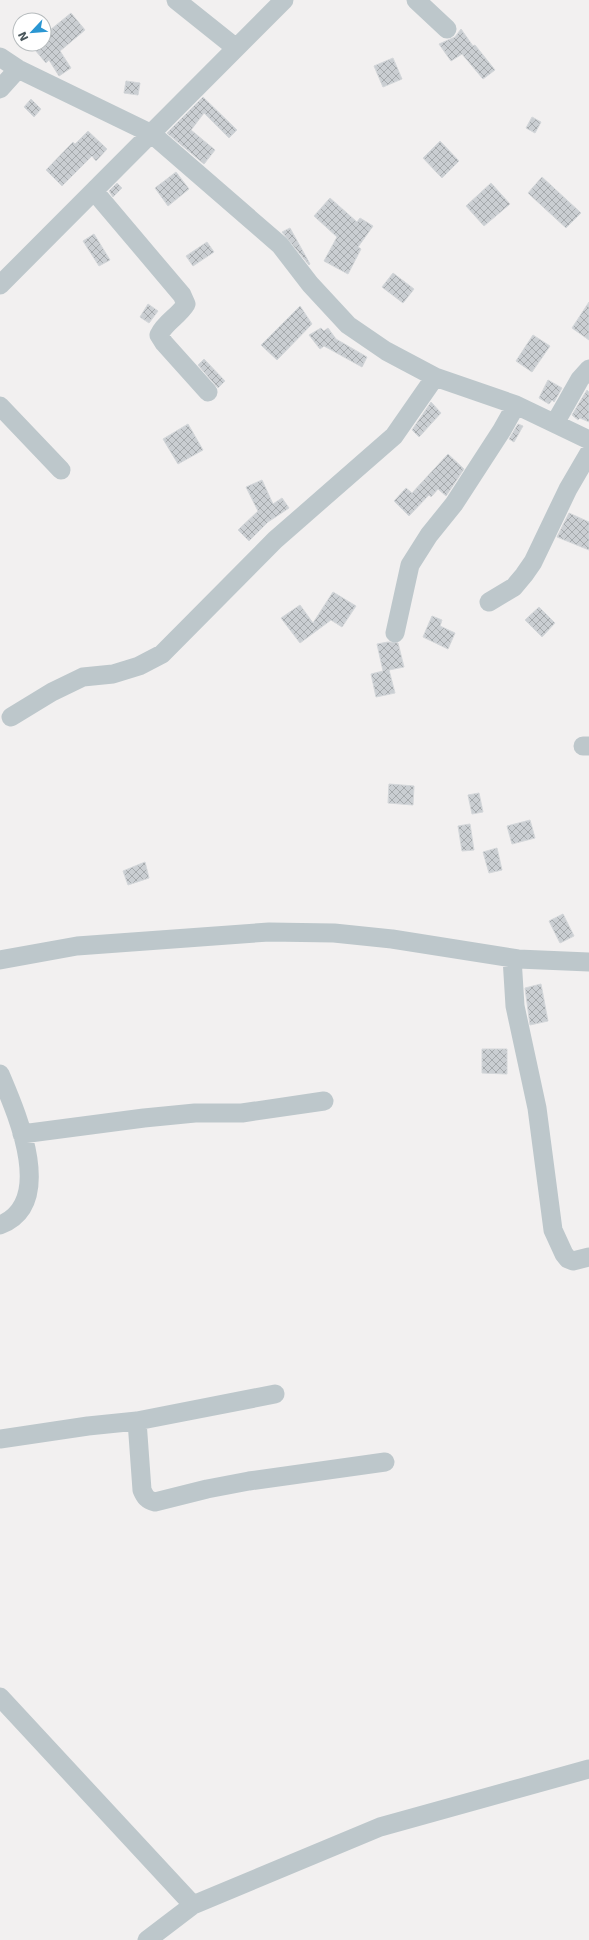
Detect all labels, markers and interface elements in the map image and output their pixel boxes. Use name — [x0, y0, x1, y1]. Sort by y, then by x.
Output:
north arrow — [12, 12, 52, 52]
text: N — [16, 29, 31, 43]

